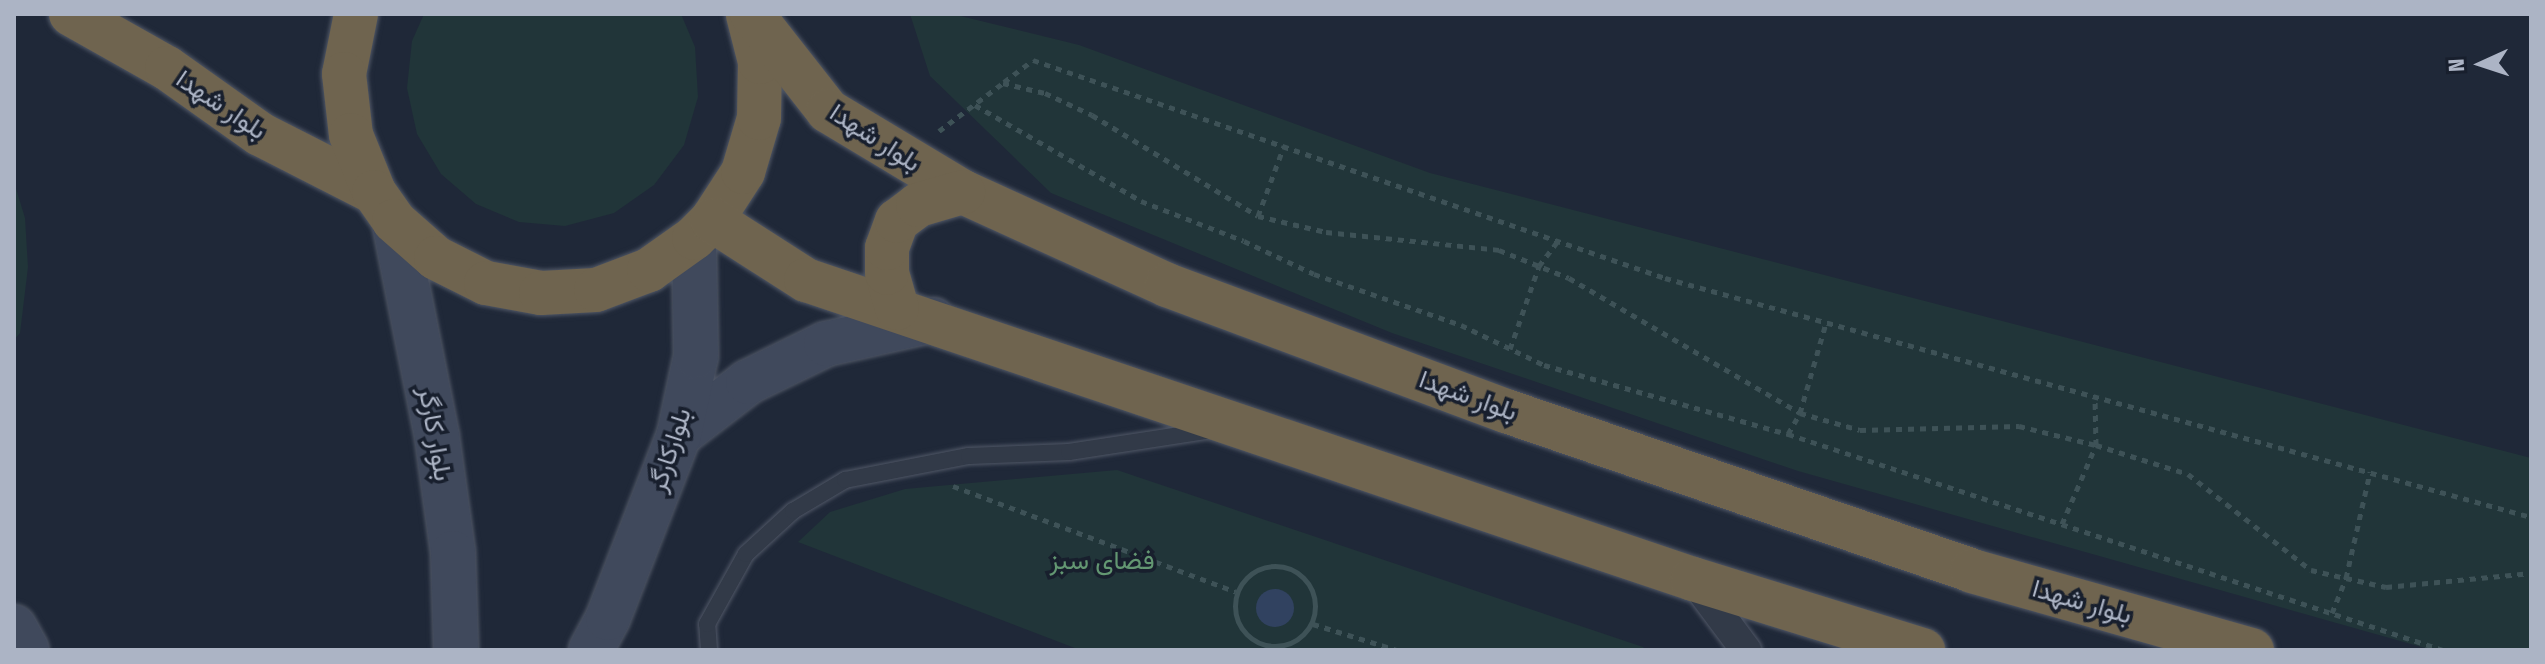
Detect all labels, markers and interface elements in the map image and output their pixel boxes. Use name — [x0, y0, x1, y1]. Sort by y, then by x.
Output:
north arrow — [2441, 24, 2521, 104]
text: N — [2443, 58, 2470, 73]
street label: بلوار شهدا — [170, 64, 272, 146]
street label: بلوار شهدا — [824, 97, 926, 179]
street label: بلوار شهدا — [1415, 364, 1521, 428]
street label: بلوار کارگر — [411, 385, 459, 483]
street label: بلوارکارگر — [642, 404, 698, 496]
park label: فضای سبز — [1049, 545, 1155, 577]
street label: بلوار شهدا — [2029, 573, 2135, 631]

